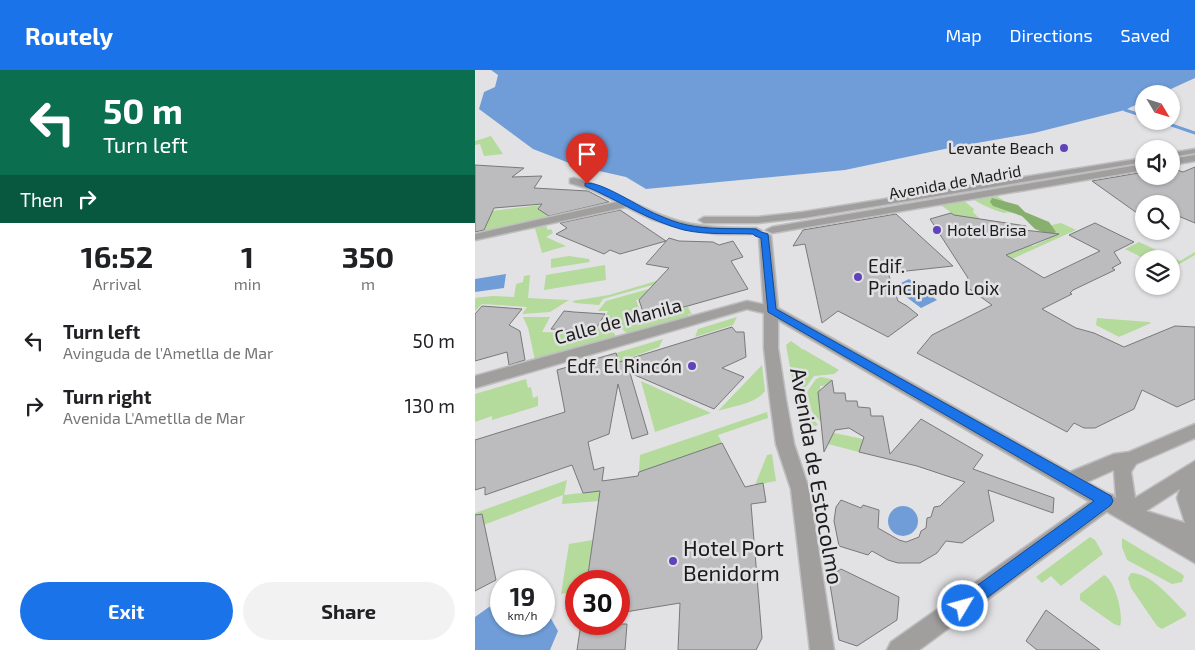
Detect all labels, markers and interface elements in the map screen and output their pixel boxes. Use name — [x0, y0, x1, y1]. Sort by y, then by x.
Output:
text: Routely — [25, 21, 113, 50]
text: Map — [945, 24, 982, 46]
text: Directions — [1010, 24, 1093, 46]
text: Saved — [1121, 24, 1170, 46]
north arrow — [1135, 85, 1180, 130]
map controls — [1135, 85, 1180, 295]
text: 50 m — [103, 89, 183, 131]
icon: left — [20, 90, 85, 155]
text: Turn left — [103, 131, 188, 157]
pin — [566, 133, 608, 184]
place label: Levante Beach — [948, 138, 1054, 157]
icon: arrive — [573, 140, 601, 168]
button: sound — [1135, 140, 1180, 185]
marker: Levante Beach — [1058, 142, 1070, 154]
street label: Avenida de Madrid — [887, 160, 1023, 203]
icon: right — [73, 185, 101, 213]
text: Then — [20, 188, 63, 211]
button: search — [1135, 195, 1180, 240]
place label: Hotel Brisa — [947, 220, 1027, 239]
marker: Hotel Brisa — [931, 224, 943, 236]
text: 16:52 — [81, 238, 153, 274]
text: 1 — [241, 238, 254, 274]
text: 350 — [342, 238, 394, 274]
button: layers — [1135, 250, 1180, 295]
place label: Edif. Principado Loix — [868, 254, 999, 299]
marker: Edif. Principado Loix — [852, 271, 864, 283]
text: Arrival — [93, 274, 141, 293]
text: min — [234, 274, 261, 293]
text: m — [361, 274, 375, 293]
street label: Calle de Manila — [552, 292, 684, 349]
text: Turn left — [63, 320, 140, 343]
icon: left — [20, 327, 48, 355]
text: 50 m — [412, 329, 455, 352]
text: Avinguda de l'Ametlla de Mar — [63, 343, 274, 362]
place label: Edf. El Rincón — [567, 354, 682, 377]
marker: Edf. El Rincón — [686, 360, 698, 372]
street label: Avenida de Estocolmo — [786, 365, 850, 586]
text: Turn right — [63, 385, 151, 408]
icon: right — [20, 392, 48, 420]
text: 130 m — [405, 394, 455, 417]
text: Avenida L'Ametlla de Mar — [63, 408, 245, 427]
place label: Hotel Port Benidorm — [683, 534, 784, 585]
marker: Hotel Port Benidorm — [667, 555, 679, 567]
speed limit sign: 30 — [565, 570, 630, 635]
position arrow — [936, 579, 988, 631]
text: 19 — [510, 581, 535, 611]
button: Exit — [20, 582, 233, 640]
button: Share — [243, 582, 455, 640]
text: km/h — [508, 608, 537, 622]

